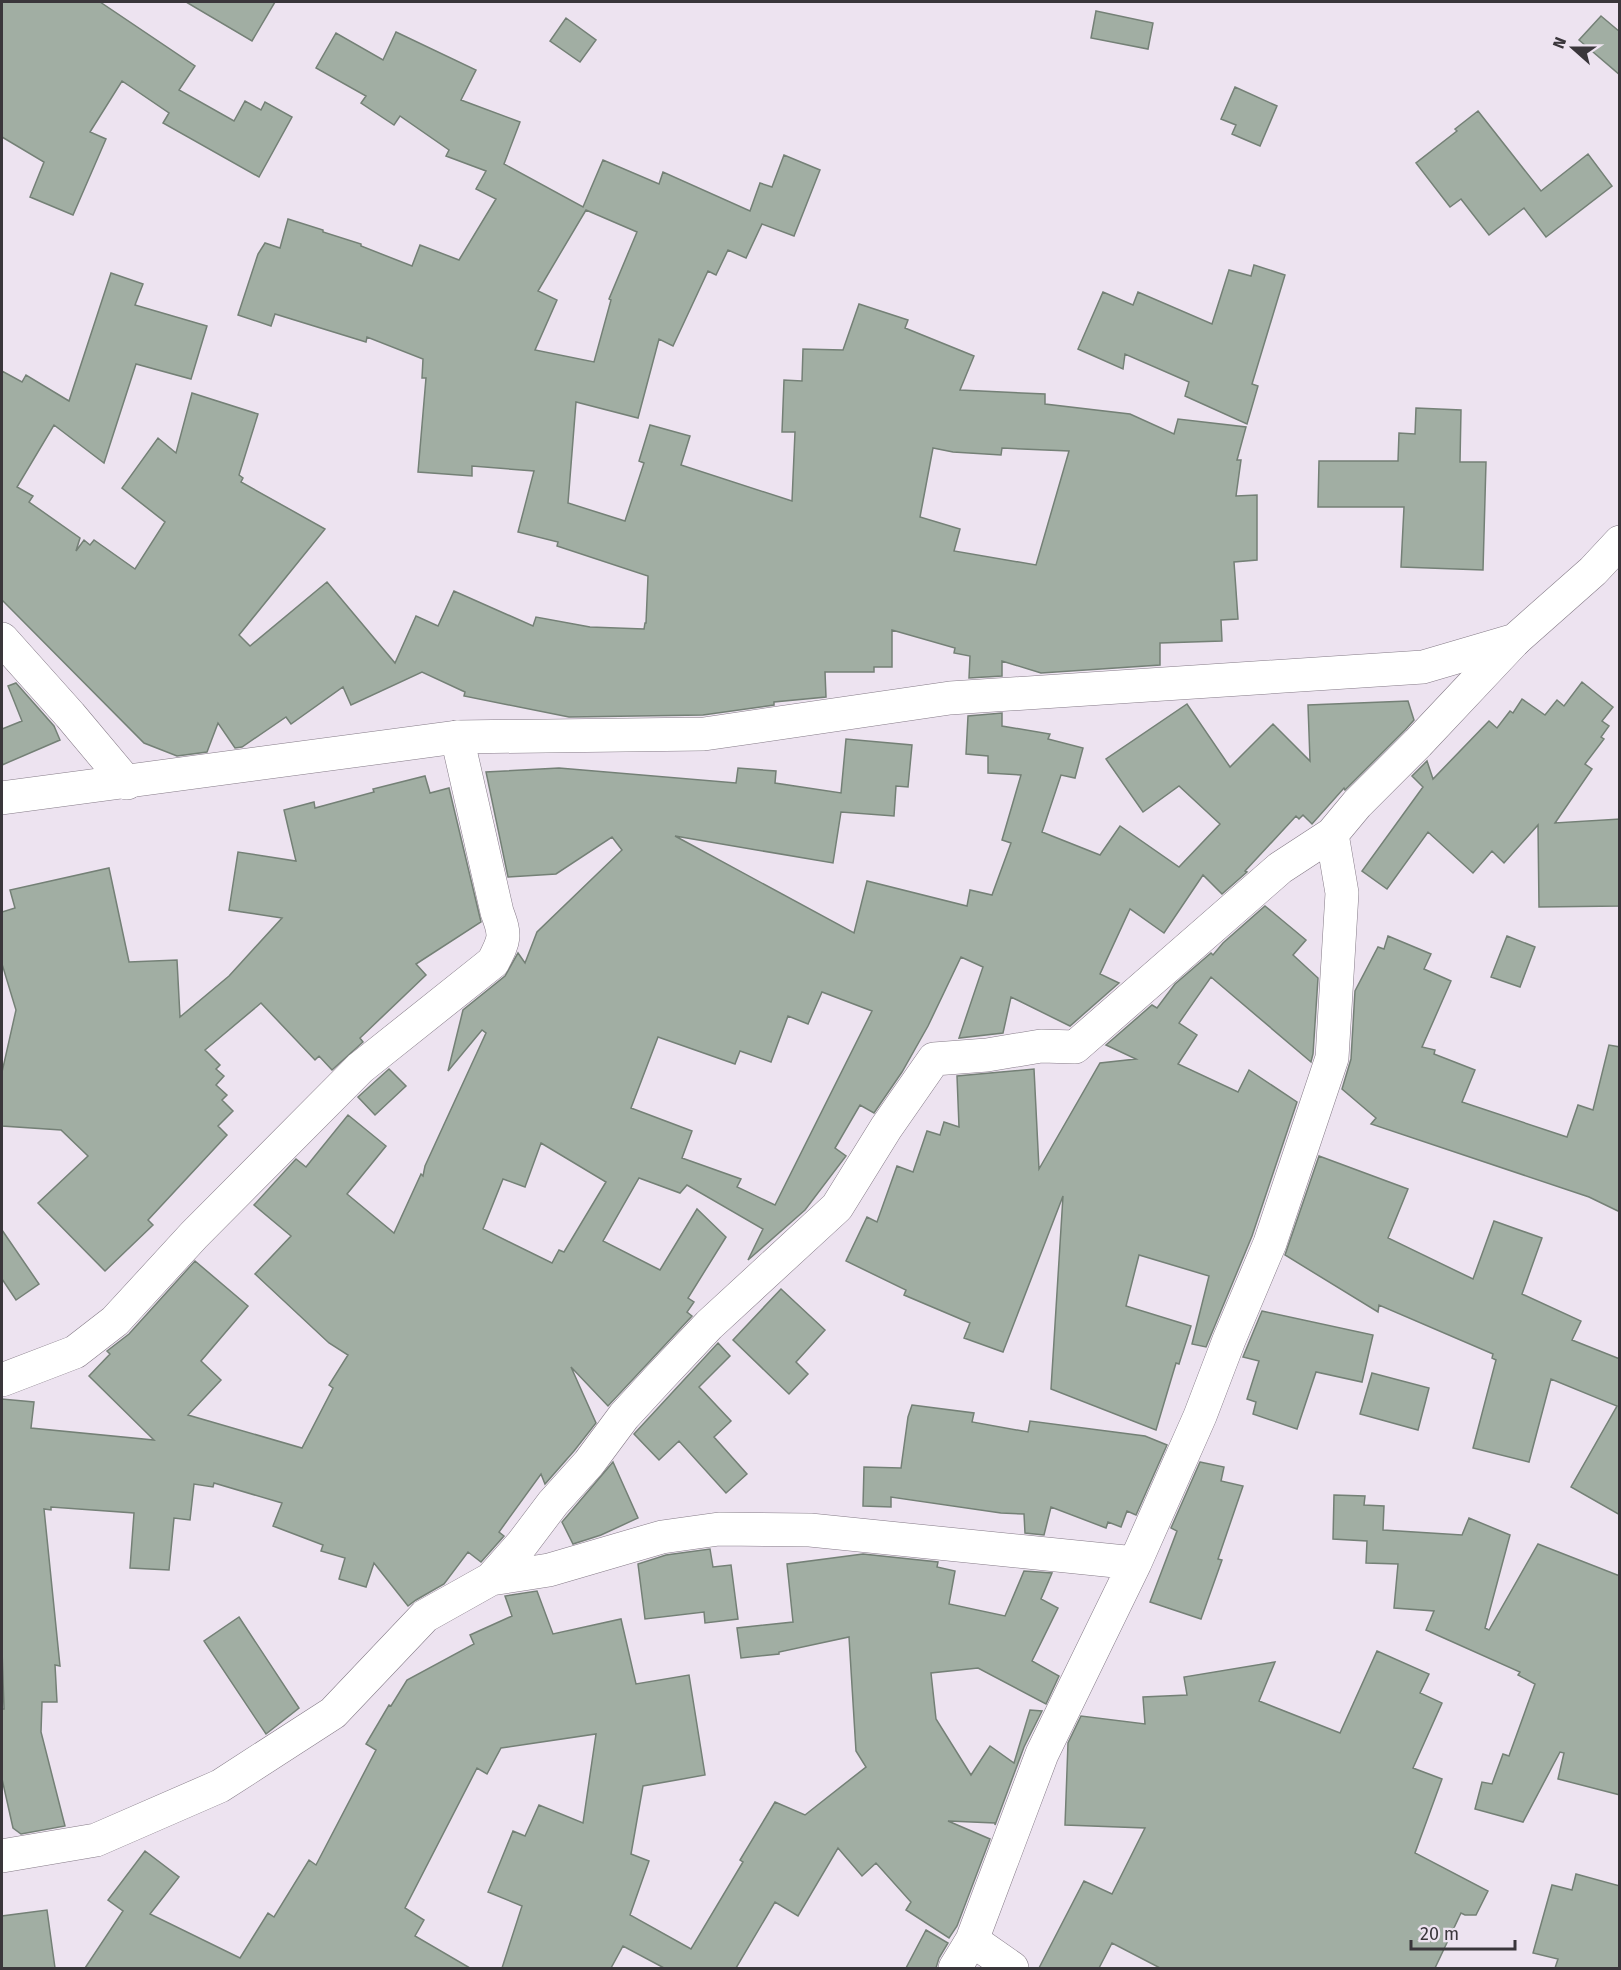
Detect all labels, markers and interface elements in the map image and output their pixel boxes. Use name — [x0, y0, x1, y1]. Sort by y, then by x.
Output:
north arrow — [1543, 18, 1603, 78]
text: N — [1549, 34, 1570, 51]
scale bar — [1411, 1913, 1514, 1951]
text: 20 m — [1420, 1923, 1459, 1945]

